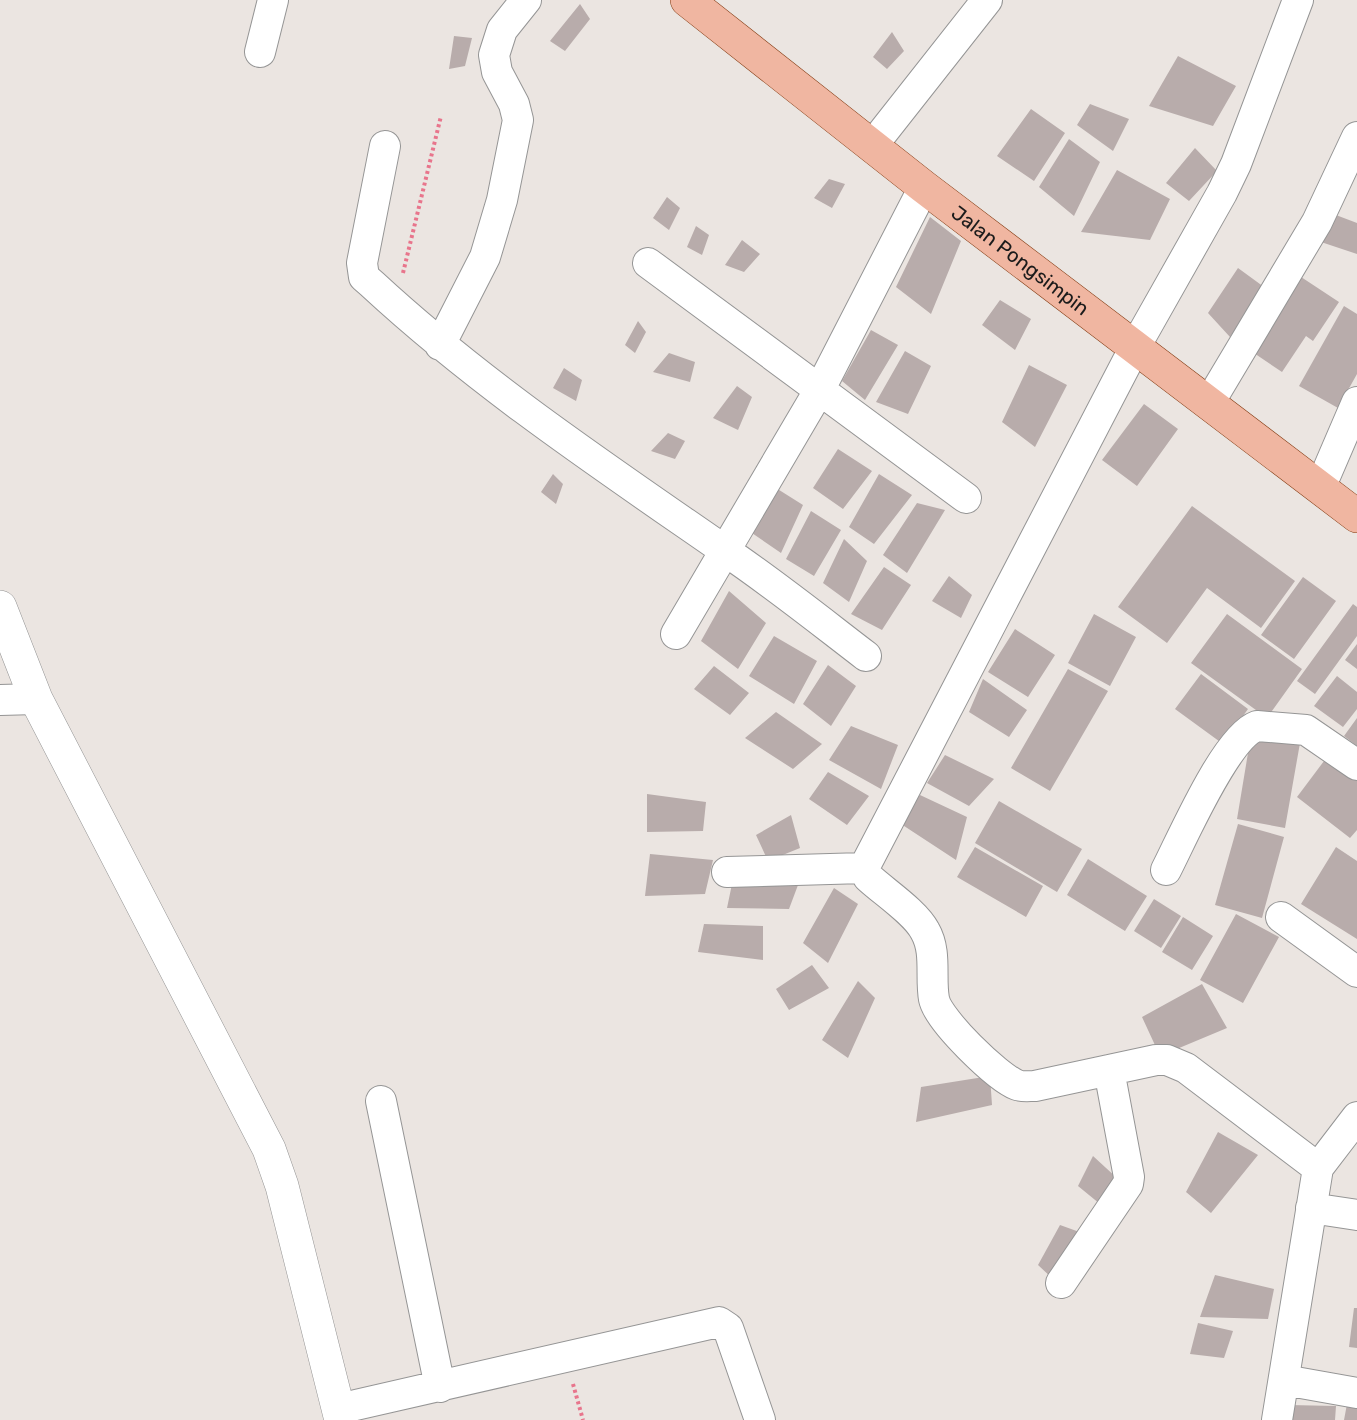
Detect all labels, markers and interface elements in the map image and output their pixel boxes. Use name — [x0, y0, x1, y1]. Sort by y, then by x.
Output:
street label: Jalan Pongsimpin — [947, 200, 1094, 320]

